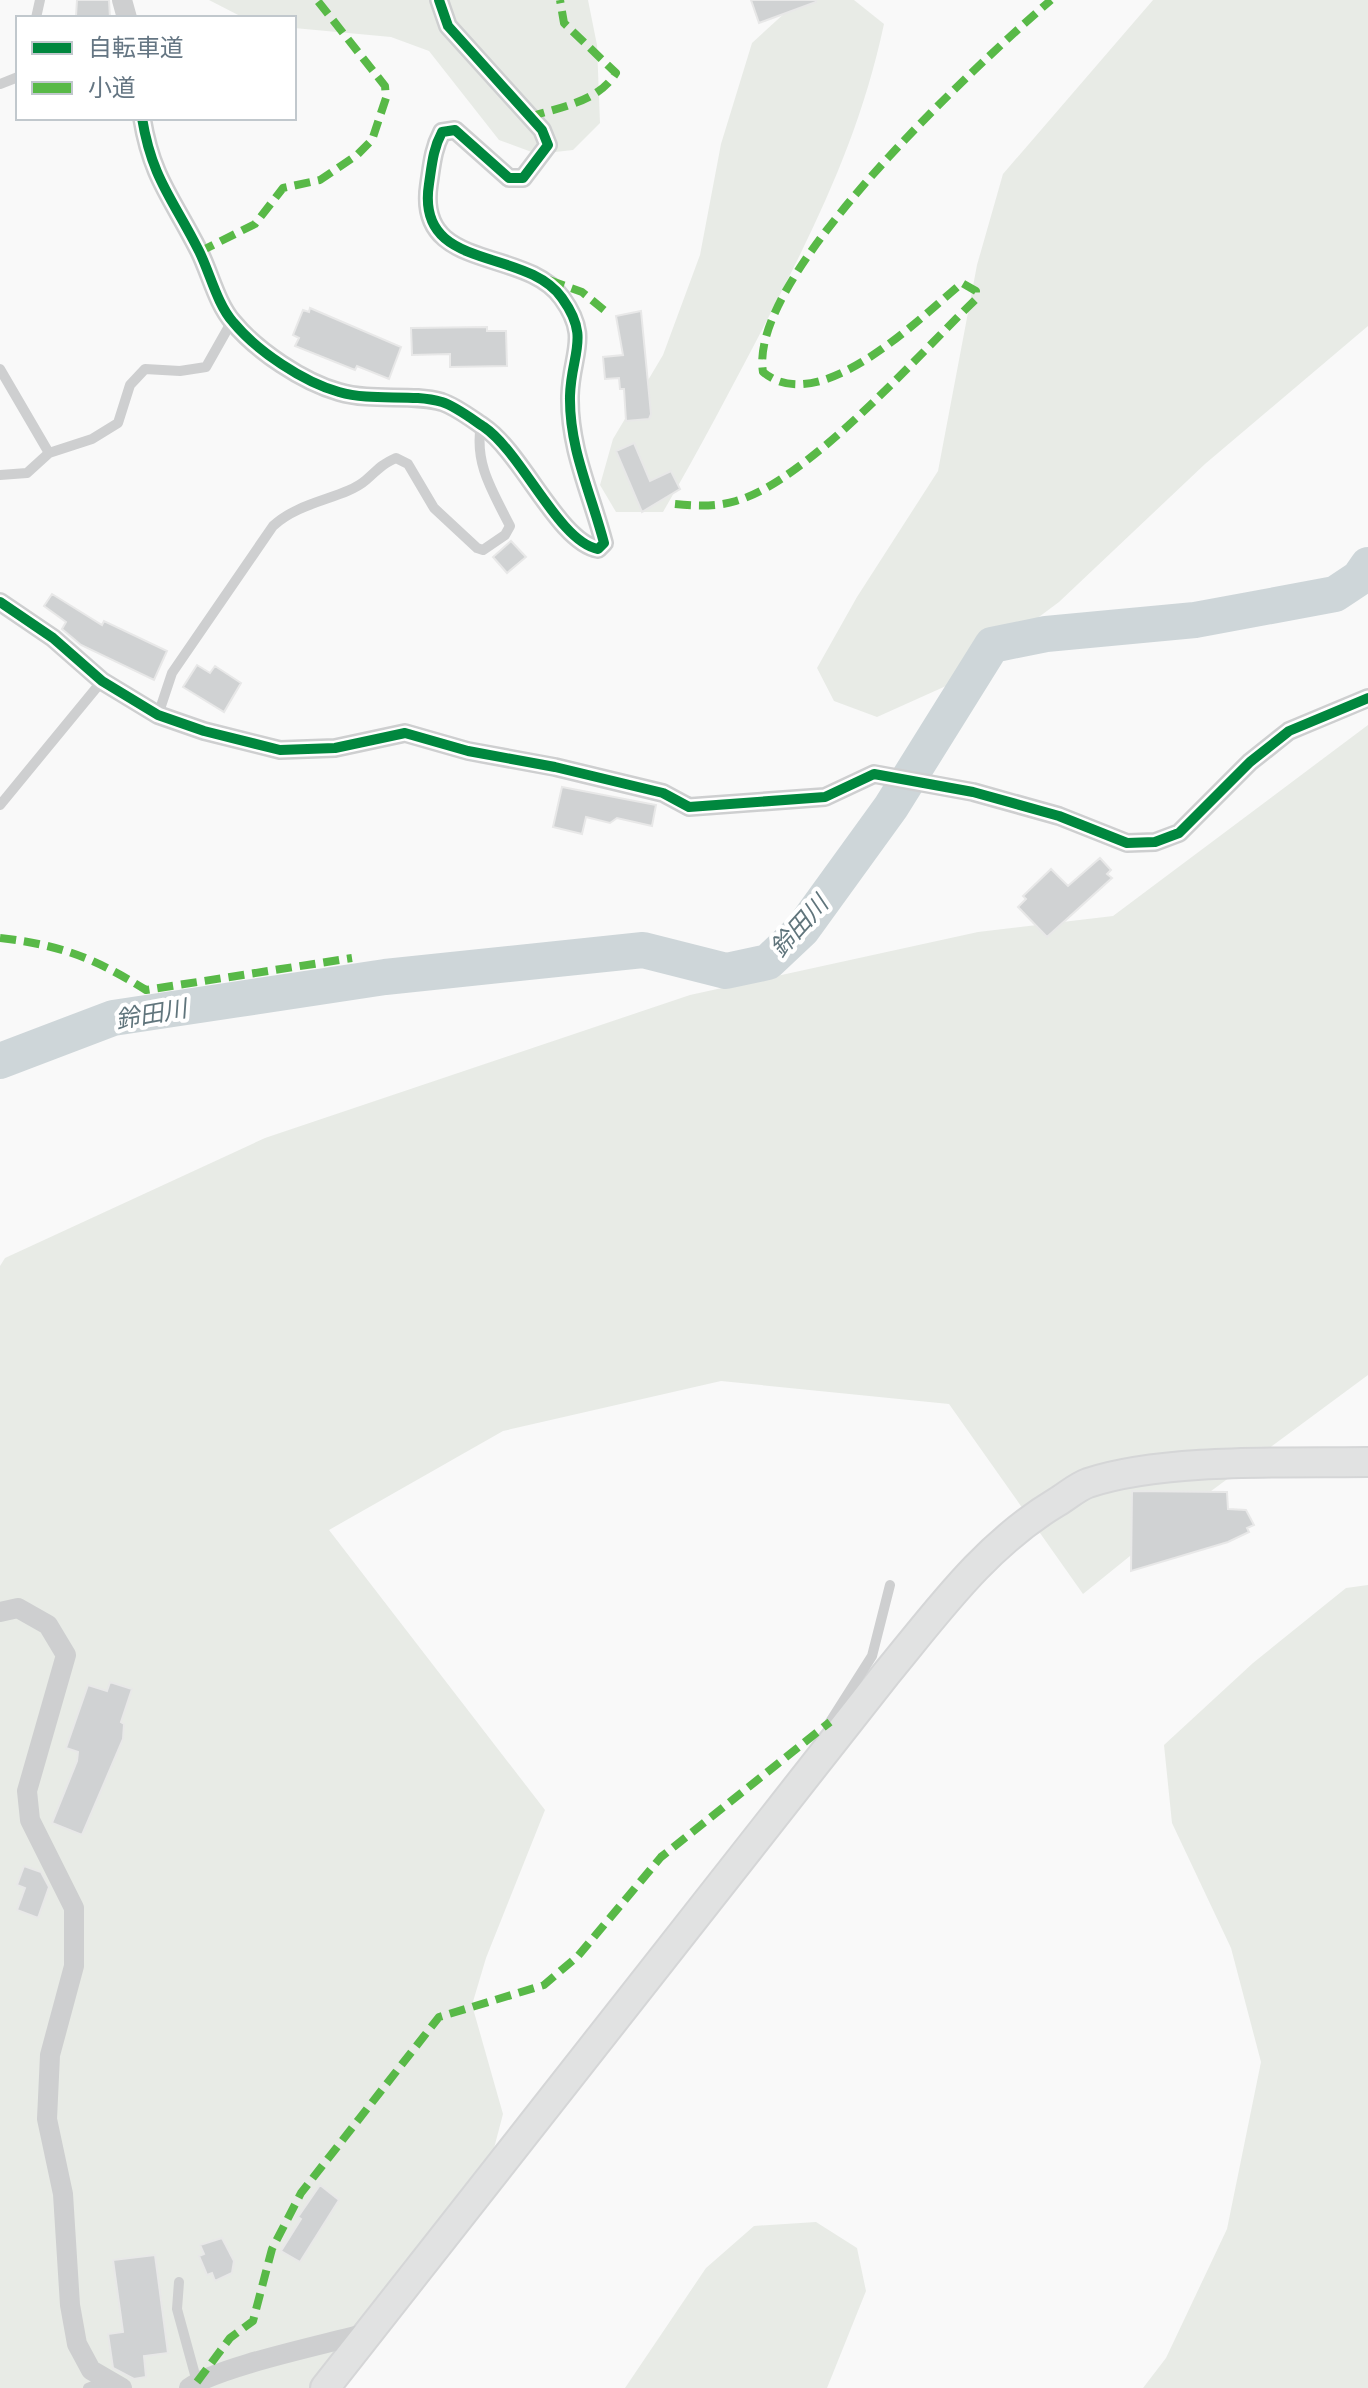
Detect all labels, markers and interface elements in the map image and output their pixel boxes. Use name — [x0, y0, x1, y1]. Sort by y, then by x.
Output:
legend — [16, 16, 296, 120]
text: 自転車道 — [88, 34, 184, 61]
text: 小道 — [88, 74, 136, 101]
water label: 鈴田川 — [765, 888, 835, 962]
water label: 鈴田川 — [113, 994, 192, 1034]

